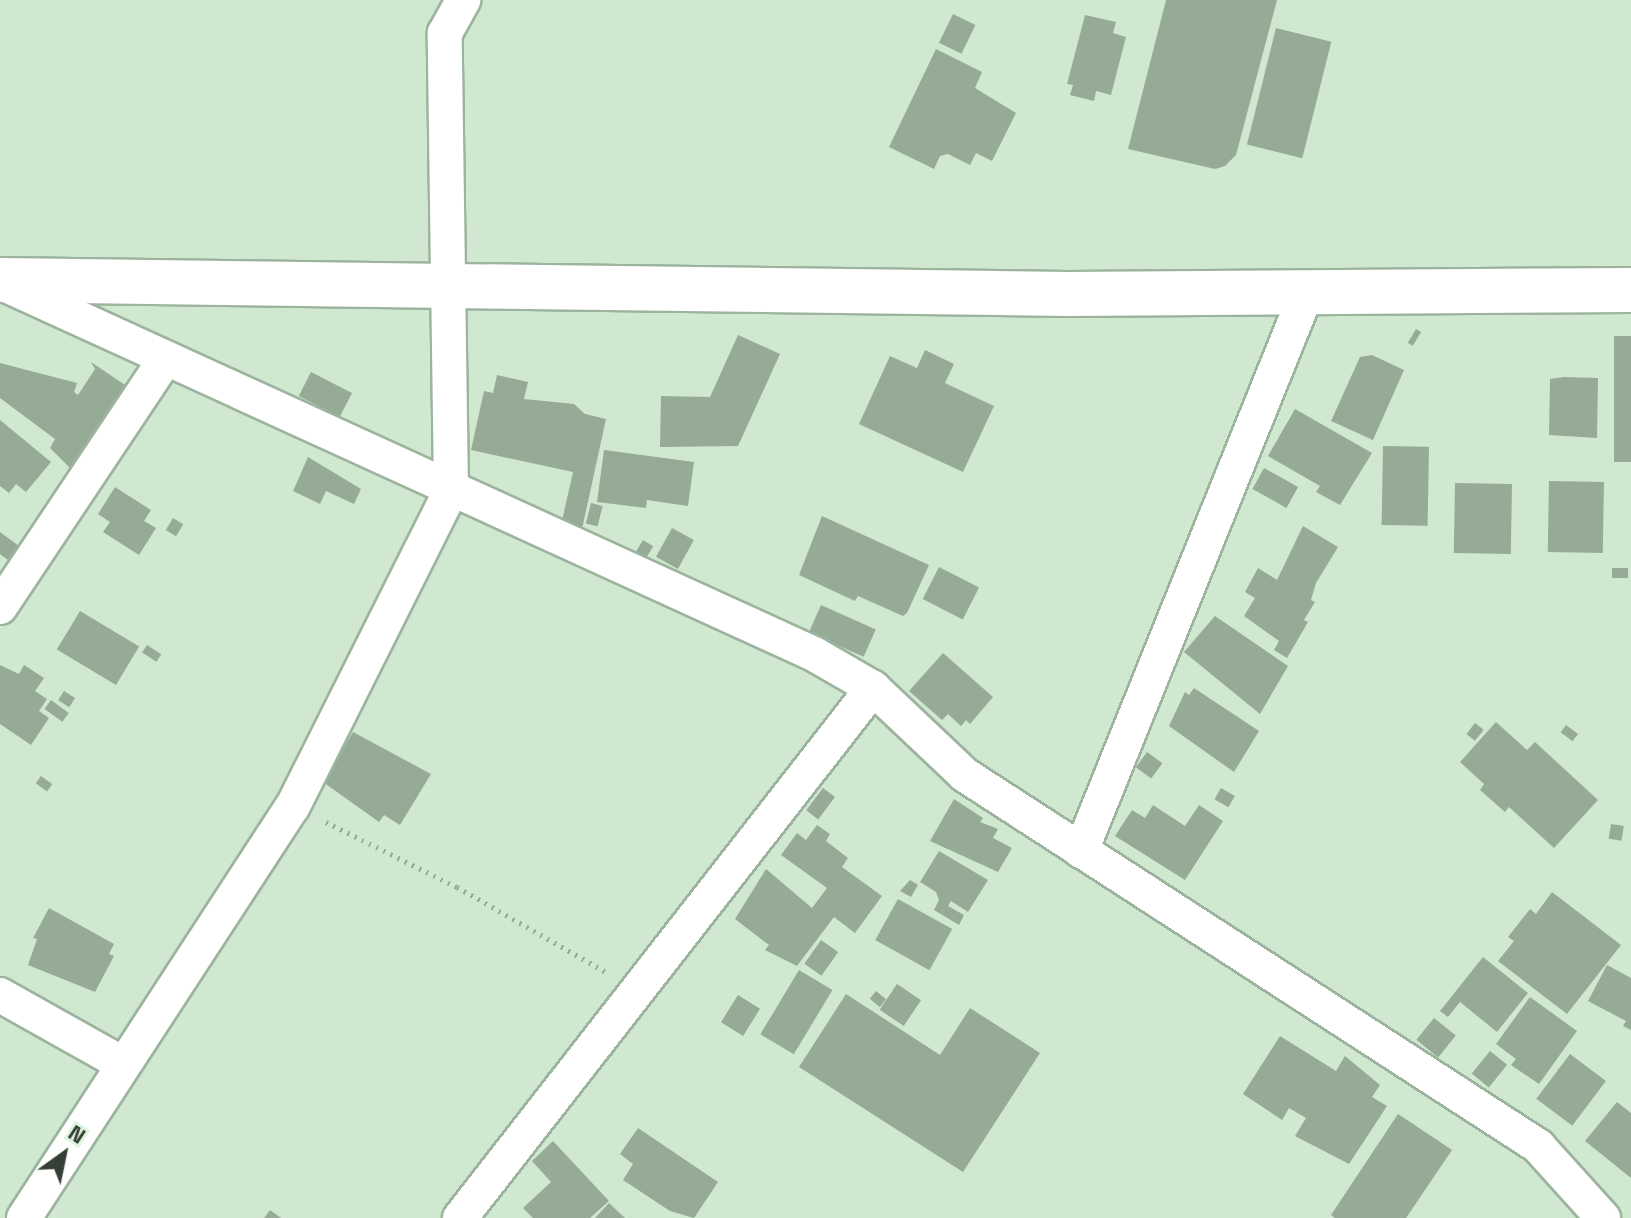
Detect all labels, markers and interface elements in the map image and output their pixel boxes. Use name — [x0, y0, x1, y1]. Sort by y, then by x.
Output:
north arrow — [24, 1114, 104, 1194]
text: N — [63, 1118, 91, 1150]

